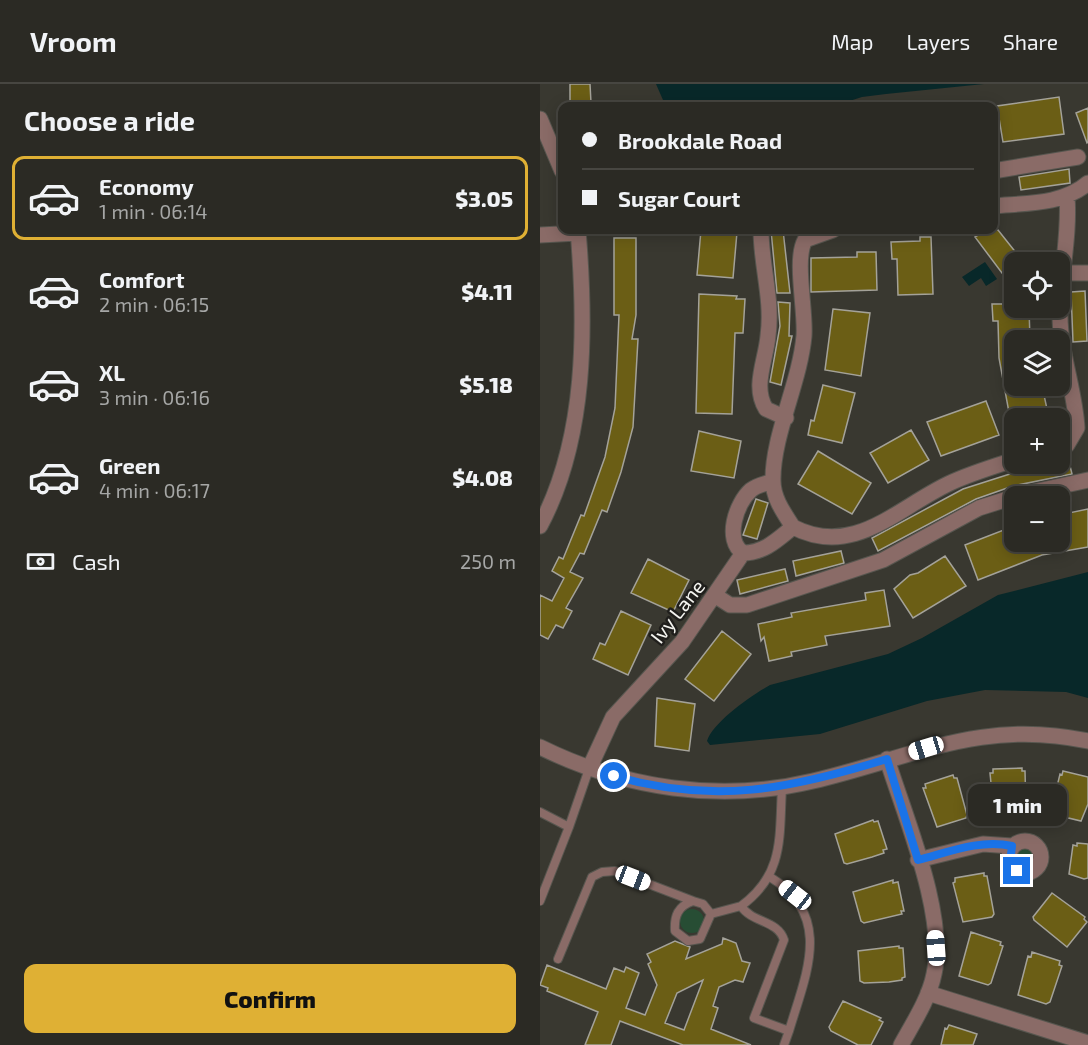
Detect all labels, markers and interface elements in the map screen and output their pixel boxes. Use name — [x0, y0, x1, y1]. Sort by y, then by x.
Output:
text: Vroom — [30, 24, 117, 58]
text: Map — [831, 29, 873, 54]
text: Layers — [906, 29, 970, 54]
text: Share — [1003, 29, 1058, 54]
text: Choose a ride — [24, 104, 195, 136]
text: Brookdale Road — [618, 127, 782, 153]
icon: car — [27, 171, 81, 225]
text: Economy — [99, 173, 194, 199]
text: $3.05 — [455, 185, 513, 211]
text: Sugar Court — [618, 185, 740, 211]
text: 1 min · 06:14 — [99, 199, 208, 223]
map controls — [1004, 252, 1070, 552]
button: locate — [1004, 252, 1070, 318]
icon: car — [27, 264, 81, 318]
text: Comfort — [99, 266, 184, 292]
text: $4.11 — [461, 278, 513, 304]
text: 2 min · 06:15 — [99, 292, 209, 316]
button: layers — [1004, 330, 1070, 396]
icon: car — [27, 357, 81, 411]
text: XL — [99, 359, 125, 385]
text: $5.18 — [459, 371, 513, 397]
text: 3 min · 06:16 — [99, 385, 210, 409]
button: + — [1004, 408, 1070, 474]
icon: car — [27, 450, 81, 504]
text: Green — [99, 452, 161, 478]
text: $4.08 — [452, 464, 513, 490]
text: 4 min · 06:17 — [99, 478, 210, 502]
button: − — [1004, 486, 1070, 552]
icon: cash — [24, 545, 57, 578]
text: Cash — [72, 548, 121, 574]
text: 250 m — [460, 549, 516, 573]
street label: Ivy Lane — [645, 574, 709, 648]
car — [906, 734, 946, 762]
route start — [600, 762, 627, 789]
callout: 1 min — [968, 784, 1066, 826]
text: 1 min — [993, 793, 1042, 817]
route end — [1003, 857, 1030, 884]
car — [613, 863, 653, 893]
car — [775, 877, 815, 913]
car — [926, 929, 946, 967]
button: Confirm — [24, 964, 516, 1033]

